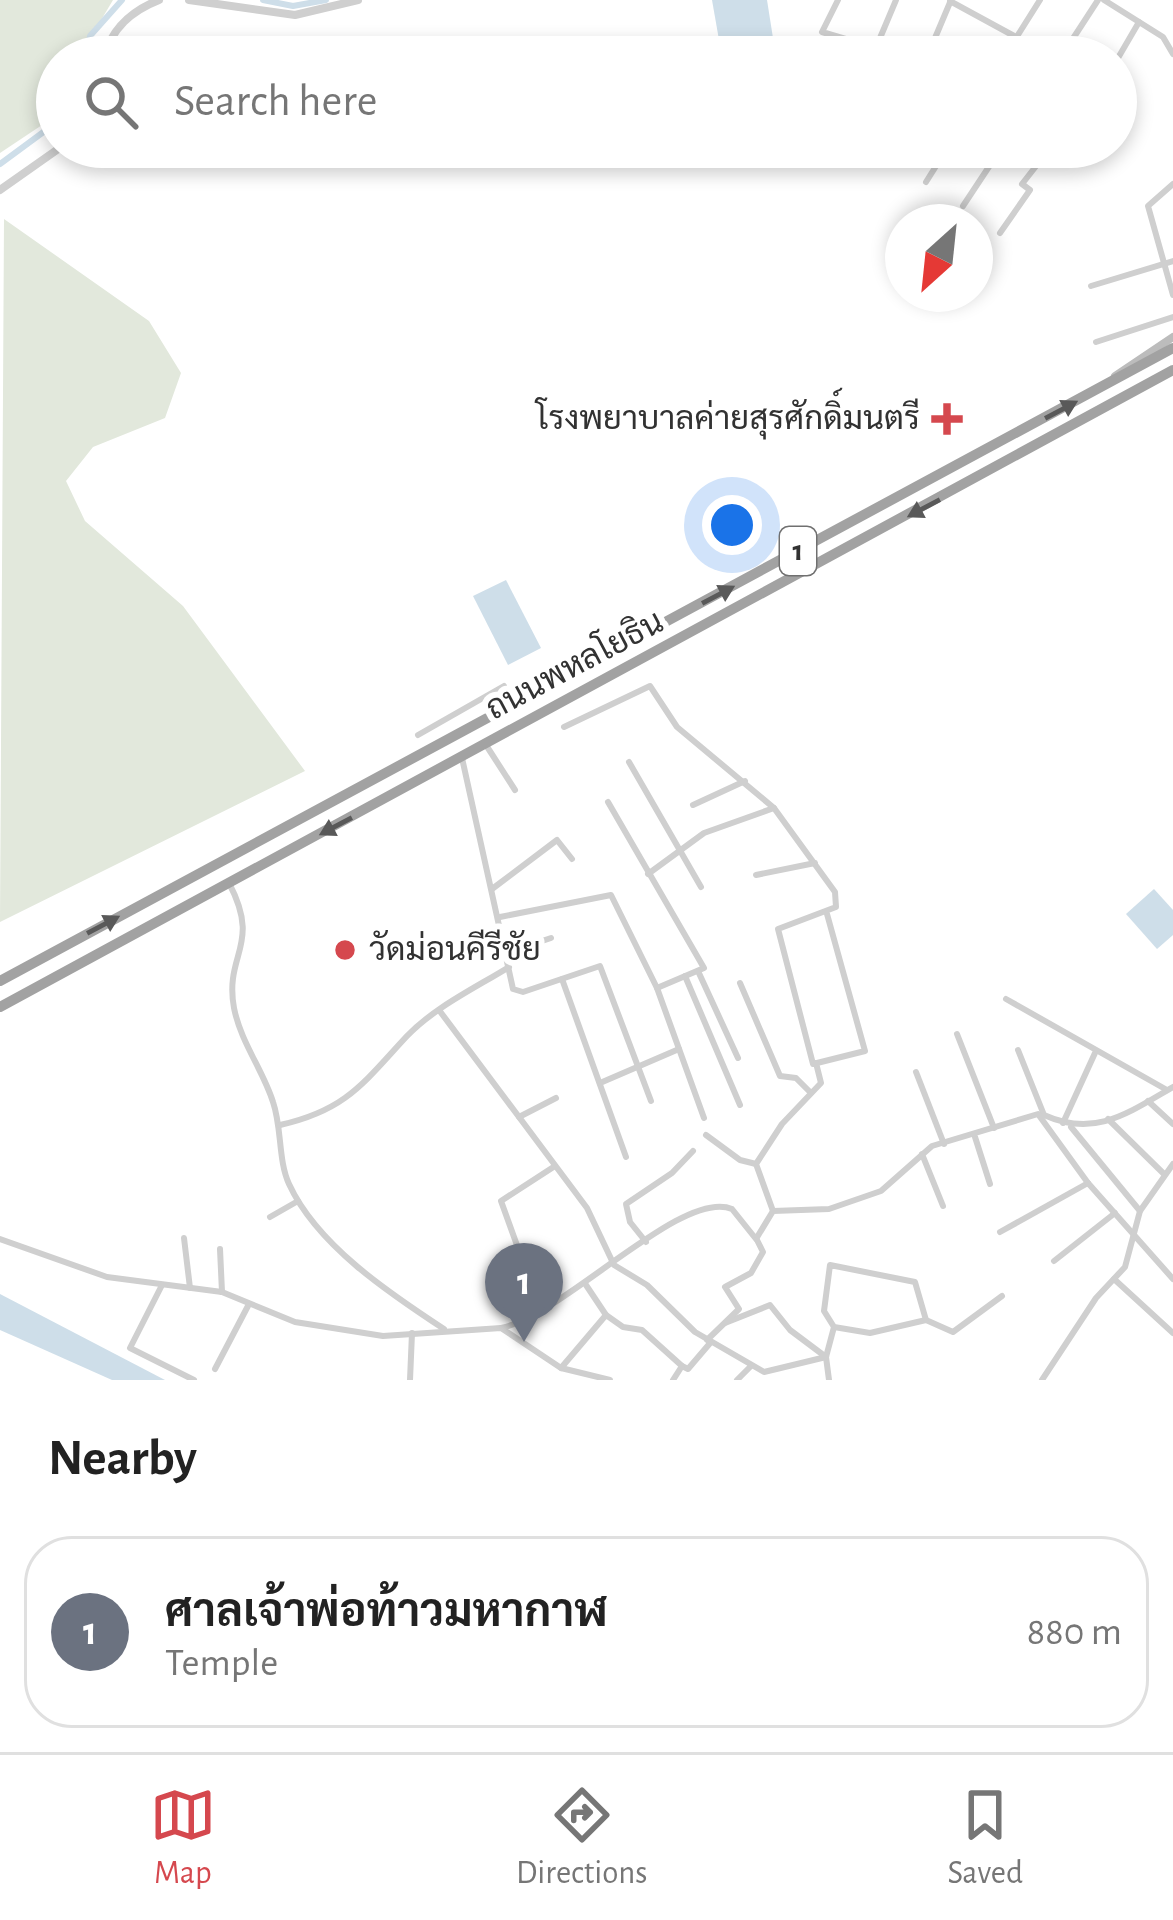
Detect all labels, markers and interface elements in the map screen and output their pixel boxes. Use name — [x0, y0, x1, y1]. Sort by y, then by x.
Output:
search box — [36, 36, 1137, 168]
icon: search — [78, 69, 144, 135]
text: Search here — [174, 79, 377, 124]
north arrow — [885, 204, 993, 312]
place label: โรงพยาบาลค่ายสุรศักดิ์มนตรี — [534, 387, 920, 440]
one-way arrow — [1043, 400, 1078, 420]
marker: โรงพยาบาลค่ายสุรศักดิ์มนตรี — [931, 403, 963, 435]
your location — [702, 495, 762, 555]
one-way arrow — [906, 497, 941, 518]
road number: 1 — [780, 527, 816, 575]
one-way arrow — [700, 585, 735, 606]
street label: ถนนพหลโยธิน — [478, 600, 669, 726]
one-way arrow — [319, 815, 354, 836]
one-way arrow — [85, 915, 120, 936]
place label: วัดม่อนคีรีชัย — [369, 929, 541, 967]
marker: วัดม่อนคีรีชัย — [332, 937, 358, 963]
pin: 1 — [485, 1243, 563, 1342]
text: Nearby — [48, 1433, 197, 1484]
text: ศาลเจ้าพ่อท้าวมหากาฬ — [165, 1590, 608, 1635]
text: 1 — [83, 1613, 97, 1652]
text: 880 m — [1027, 1613, 1122, 1652]
text: Temple — [165, 1644, 278, 1683]
tab: Map — [150, 1782, 216, 1894]
tab: Directions — [516, 1782, 647, 1894]
tab: Saved — [947, 1782, 1023, 1894]

